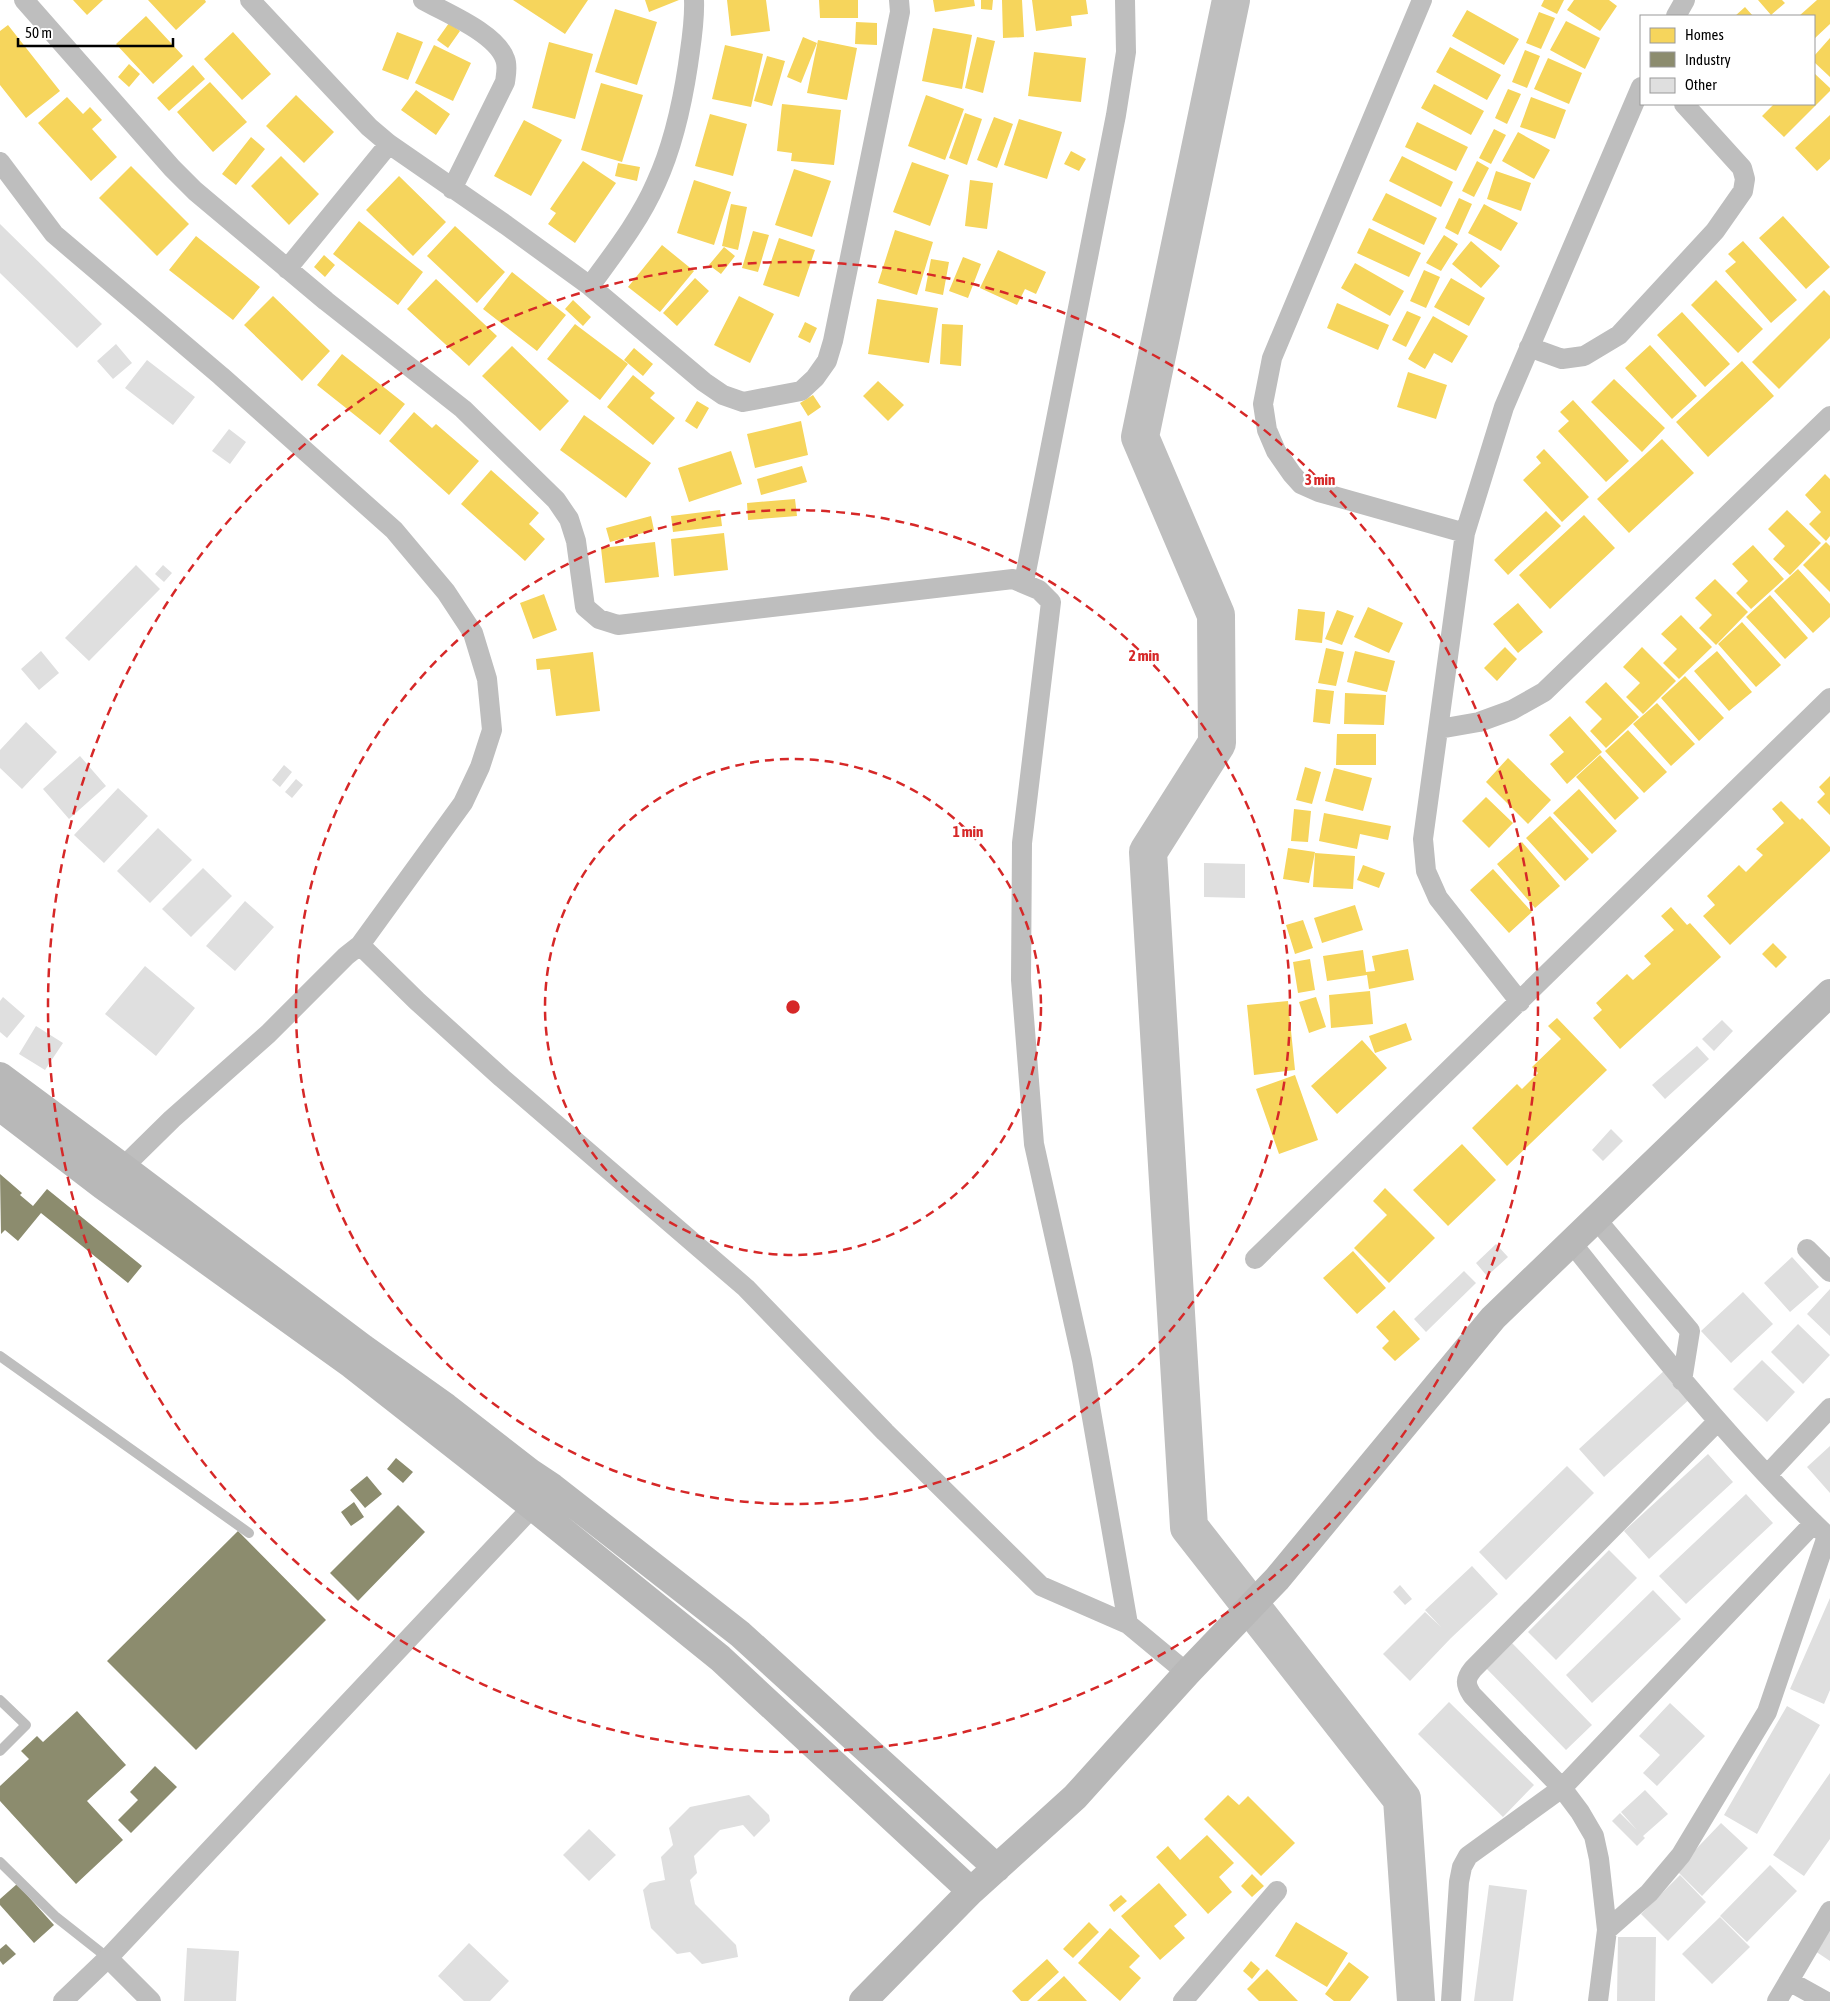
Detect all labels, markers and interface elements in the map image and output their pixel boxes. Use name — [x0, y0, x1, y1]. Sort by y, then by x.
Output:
scale bar — [18, 15, 172, 47]
legend — [1640, 15, 1815, 105]
text: 50 m — [25, 24, 52, 41]
text: Homes — [1685, 26, 1724, 43]
text: Industry — [1685, 51, 1731, 68]
text: Other — [1685, 76, 1717, 93]
text: 3 min — [1305, 471, 1335, 488]
text: 2 min — [1129, 647, 1159, 664]
text: 1 min — [953, 823, 983, 840]
centre of rings — [784, 998, 802, 1016]

